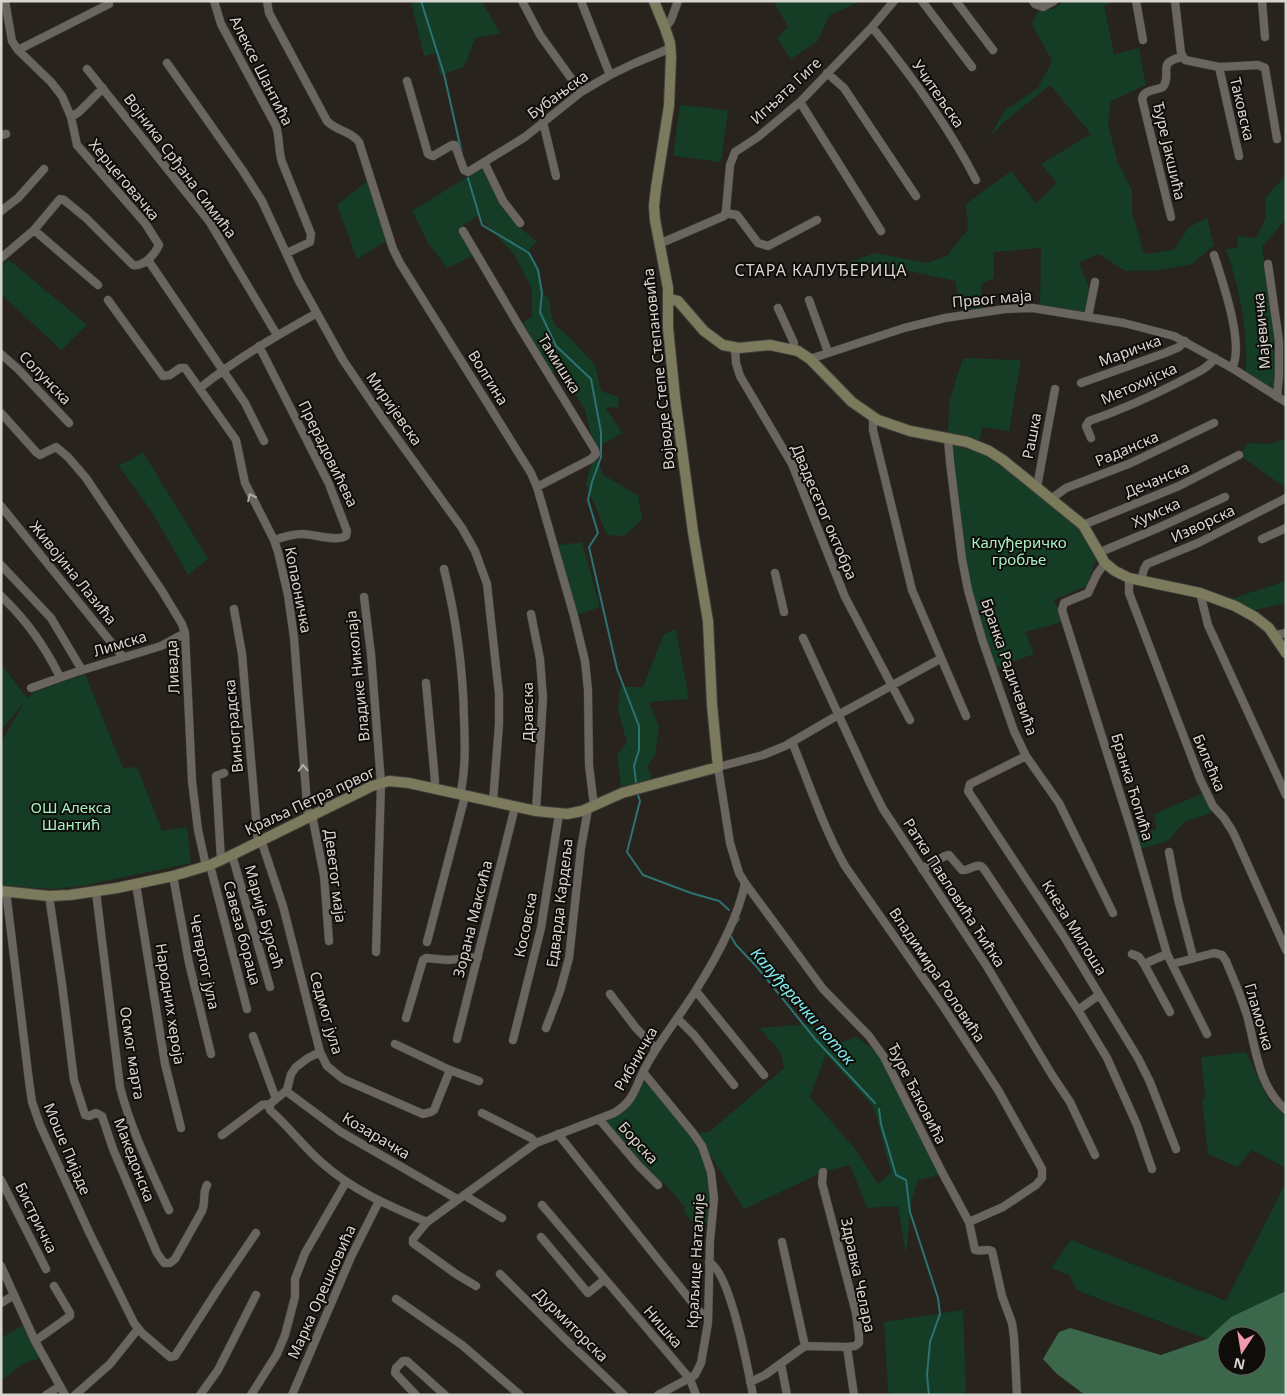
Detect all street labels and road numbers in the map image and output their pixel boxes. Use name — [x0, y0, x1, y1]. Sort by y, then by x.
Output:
street label: Алексе Шантића — [226, 12, 298, 129]
street label: Игњата Гиге — [746, 52, 825, 128]
street label: Учитељска — [908, 56, 970, 131]
street label: Бубањска — [523, 65, 592, 123]
street label: Таковска — [1226, 75, 1260, 142]
street label: Војника Срђана Симића — [120, 89, 242, 242]
street label: Ђуре Јакшића — [1149, 100, 1191, 202]
street label: Херцеговачка — [85, 135, 165, 224]
street label: Војводе Степе Степановића — [637, 267, 679, 471]
street label: Првог маја — [951, 285, 1033, 311]
street label: Мајевичка — [1248, 292, 1274, 370]
street label: Тамишка — [534, 330, 586, 397]
street label: Маричка — [1096, 330, 1164, 371]
street label: Солунска — [15, 346, 76, 409]
street label: Волгина — [464, 346, 513, 409]
street label: Метохијска — [1097, 357, 1180, 409]
street label: Миријевска — [362, 368, 427, 449]
street label: Прерадовићева — [294, 397, 363, 510]
street label: Рашка — [1017, 411, 1045, 461]
street label: Раданска — [1092, 426, 1161, 470]
street label: Двадесетог октобра — [787, 441, 863, 583]
street label: Дечанска — [1121, 456, 1192, 502]
street label: Хумска — [1128, 493, 1183, 532]
street label: Изворска — [1167, 500, 1238, 547]
street label: Живојина Лазића — [26, 516, 122, 628]
street label: Копаоничка — [281, 545, 317, 635]
street label: Бранка Радичевића — [977, 595, 1043, 738]
street label: Владике Николаја — [340, 610, 374, 743]
street label: Лимска — [91, 625, 149, 661]
street label: Ливада — [161, 640, 183, 695]
street label: Виноградска — [219, 679, 247, 774]
street label: Дравска — [517, 682, 537, 742]
street label: Бранка Ћопића — [1107, 731, 1159, 843]
street label: Билећка — [1189, 731, 1231, 795]
street label: Краља Петра првог — [241, 761, 378, 839]
street label: Ратка Павловића Ћићка — [899, 814, 1011, 971]
street label: Деветог маја — [320, 828, 352, 924]
street label: Едварда Кардеља — [541, 837, 577, 968]
street label: Зорана Максића — [448, 858, 496, 980]
street label: Марије Бурсаћ — [241, 862, 289, 971]
street label: Кнеза Милоша — [1038, 876, 1112, 979]
street label: Савеза бораца — [219, 878, 266, 987]
street label: Косовска — [509, 890, 541, 959]
street label: Владимира Роловића — [885, 903, 990, 1046]
street label: Четвртог јула — [185, 912, 225, 1011]
street label: Народних хероја — [152, 942, 190, 1066]
street label: Седмог јула — [306, 969, 348, 1057]
street label: Гламочка — [1241, 981, 1279, 1053]
street label: Осмог марта — [116, 1005, 150, 1101]
street label: Рибничка — [609, 1023, 661, 1094]
street label: Ђуре Ђаковића — [884, 1040, 952, 1147]
street label: Моше Пијаде — [40, 1100, 96, 1198]
street label: Козарачка — [339, 1107, 414, 1163]
street label: Македонска — [110, 1115, 160, 1204]
street label: Борска — [614, 1117, 663, 1168]
street label: Бистричка — [11, 1179, 63, 1256]
street label: Краљице Наталије — [681, 1193, 709, 1329]
street label: Здравка Челара — [837, 1216, 881, 1334]
street label: Марка Орешковића — [282, 1221, 360, 1362]
street label: Дурмиторска — [530, 1283, 613, 1366]
street label: Нишка — [640, 1301, 688, 1352]

